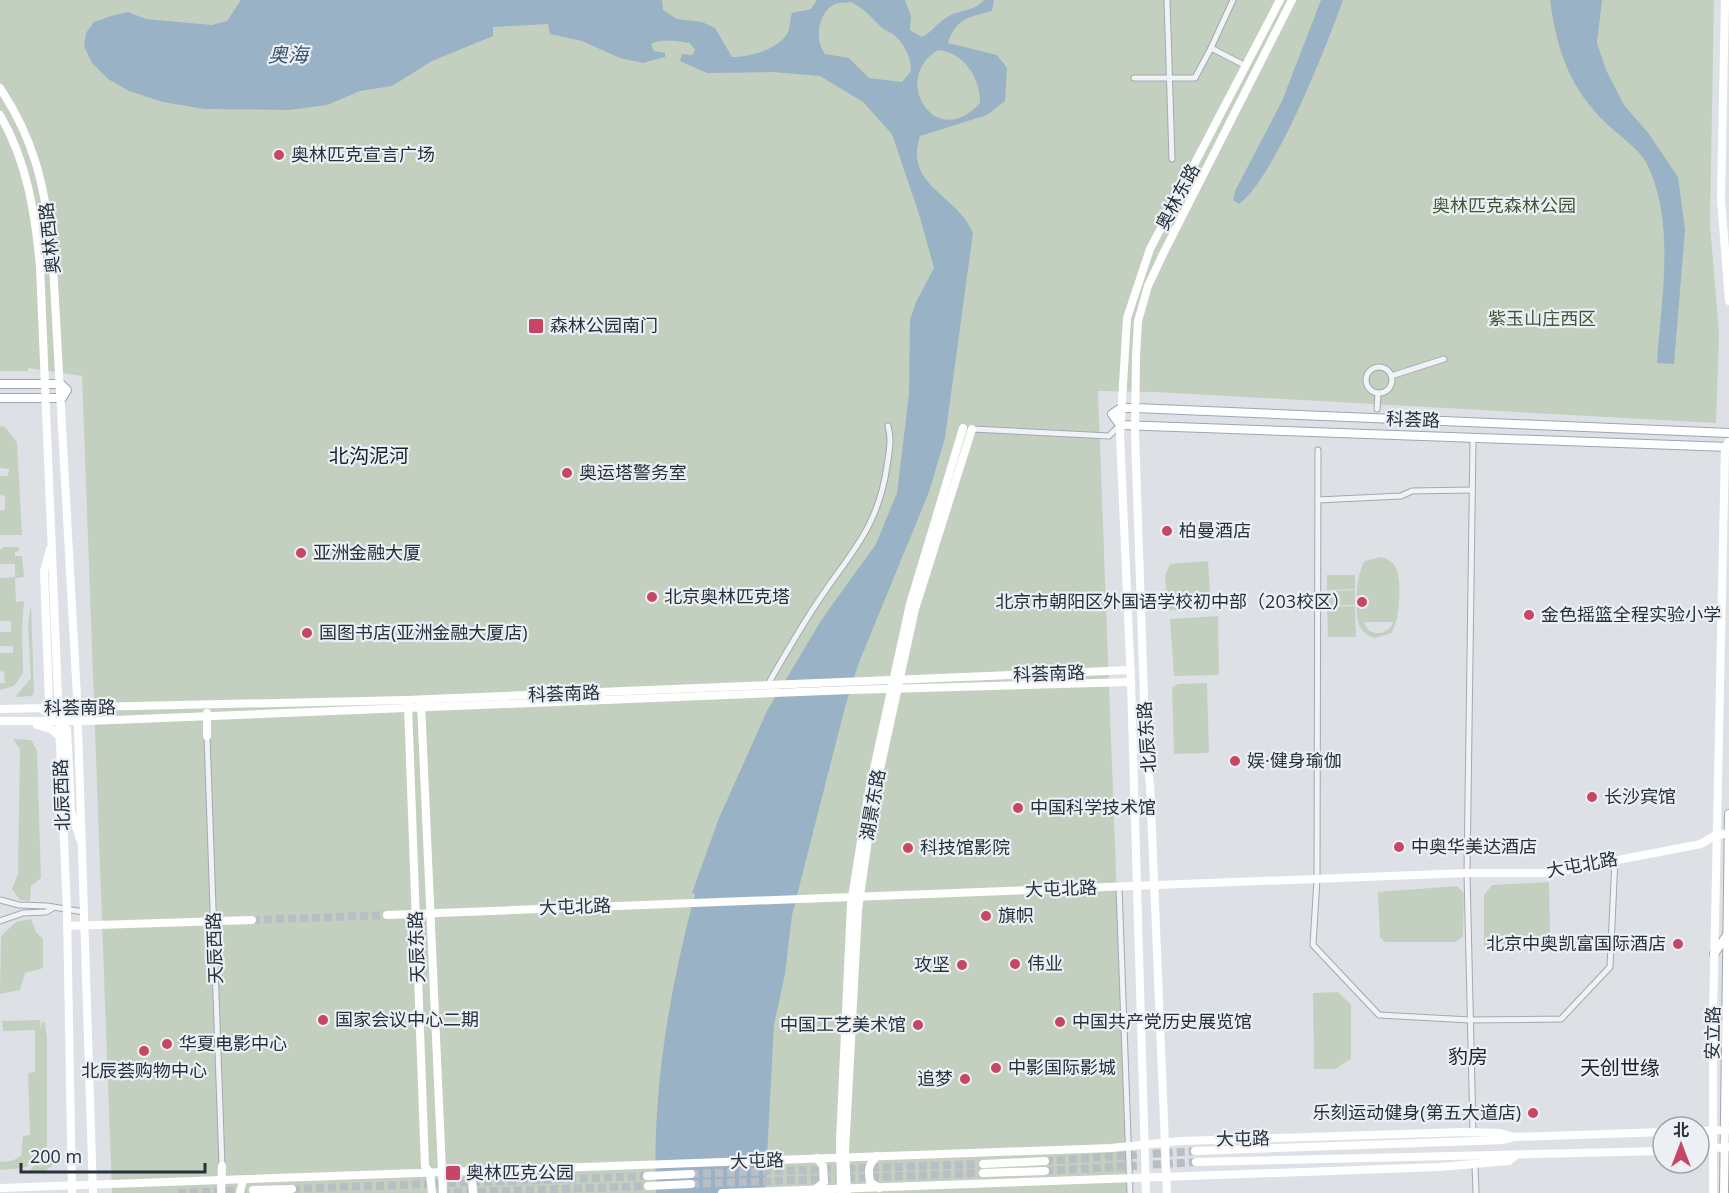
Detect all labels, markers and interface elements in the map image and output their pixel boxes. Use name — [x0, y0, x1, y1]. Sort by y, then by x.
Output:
water label: 奥海 — [268, 41, 311, 68]
place label: 奥林匹克宣言广场 — [291, 142, 435, 166]
marker: 奥林匹克宣言广场 — [272, 148, 286, 162]
street label: 奥林东路 — [1150, 159, 1205, 234]
park label: 奥林匹克森林公园 — [1432, 193, 1576, 217]
street label: 奥林西路 — [33, 201, 65, 275]
park label: 紫玉山庄西区 — [1488, 306, 1596, 330]
place label: 森林公园南门 — [550, 313, 658, 337]
marker: 森林公园南门 — [527, 317, 545, 335]
street label: 科荟路 — [1386, 406, 1440, 432]
district label: 北沟泥河 — [329, 442, 409, 469]
place label: 奥运塔警务室 — [579, 460, 687, 484]
marker: 奥运塔警务室 — [560, 466, 574, 480]
place label: 柏曼酒店 — [1179, 518, 1251, 542]
marker: 柏曼酒店 — [1160, 524, 1174, 538]
place label: 亚洲金融大厦 — [313, 540, 421, 564]
marker: 亚洲金融大厦 — [294, 546, 308, 560]
place label: 北京奥林匹克塔 — [664, 584, 790, 608]
place label: 北京市朝阳区外国语学校初中部（203校区） — [995, 589, 1350, 613]
marker: 北京奥林匹克塔 — [645, 590, 659, 604]
marker: 北京市朝阳区外国语学校初中部（203校区） — [1355, 595, 1369, 609]
place label: 金色摇篮全程实验小学 — [1541, 602, 1721, 626]
marker: 金色摇篮全程实验小学 — [1522, 608, 1536, 622]
place label: 国图书店(亚洲金融大厦店) — [319, 620, 528, 644]
marker: 国图书店(亚洲金融大厦店) — [300, 626, 314, 640]
street label: 科荟南路 — [1013, 660, 1085, 686]
street label: 科荟南路 — [528, 680, 600, 706]
street label: 科荟南路 — [44, 694, 116, 720]
street label: 北辰东路 — [1132, 700, 1160, 774]
place label: 娱·健身瑜伽 — [1247, 748, 1342, 772]
marker: 娱·健身瑜伽 — [1228, 754, 1242, 768]
street label: 北辰西路 — [48, 759, 74, 831]
street label: 湖景东路 — [854, 767, 890, 842]
place label: 长沙宾馆 — [1604, 784, 1676, 808]
marker: 长沙宾馆 — [1585, 790, 1599, 804]
place label: 中国科学技术馆 — [1030, 795, 1156, 819]
marker: 中国科学技术馆 — [1011, 801, 1025, 815]
place label: 中奥华美达酒店 — [1411, 834, 1537, 858]
place label: 科技馆影院 — [920, 835, 1010, 859]
marker: 中奥华美达酒店 — [1392, 840, 1406, 854]
marker: 科技馆影院 — [901, 841, 915, 855]
street label: 大屯北路 — [1544, 846, 1619, 882]
street label: 大屯北路 — [1025, 875, 1097, 901]
street label: 大屯北路 — [539, 893, 611, 919]
place label: 旗帜 — [998, 903, 1034, 927]
marker: 旗帜 — [979, 909, 993, 923]
street label: 天辰东路 — [403, 911, 429, 983]
street label: 天辰西路 — [201, 912, 227, 984]
place label: 北京中奥凯富国际酒店 — [1486, 931, 1666, 955]
marker: 北京中奥凯富国际酒店 — [1671, 937, 1685, 951]
place label: 伟业 — [1027, 951, 1063, 975]
place label: 攻坚 — [914, 952, 950, 976]
marker: 伟业 — [1008, 957, 1022, 971]
marker: 攻坚 — [955, 958, 969, 972]
street label: 安立路 — [1700, 1006, 1724, 1060]
place label: 国家会议中心二期 — [335, 1007, 479, 1031]
place label: 中国共产党历史展览馆 — [1072, 1009, 1252, 1033]
place label: 中国工艺美术馆 — [780, 1012, 906, 1036]
marker: 国家会议中心二期 — [316, 1013, 330, 1027]
marker: 中国共产党历史展览馆 — [1053, 1015, 1067, 1029]
marker: 中国工艺美术馆 — [911, 1018, 925, 1032]
place label: 华夏电影中心 — [179, 1031, 287, 1055]
marker: 华夏电影中心 — [160, 1037, 174, 1051]
district label: 豹房 — [1448, 1043, 1488, 1070]
marker: 北辰荟购物中心 — [137, 1044, 151, 1058]
district label: 天创世缘 — [1580, 1054, 1660, 1081]
place label: 中影国际影城 — [1008, 1055, 1116, 1079]
place label: 北辰荟购物中心 — [81, 1058, 207, 1082]
marker: 中影国际影城 — [989, 1061, 1003, 1075]
place label: 追梦 — [917, 1066, 953, 1090]
marker: 追梦 — [958, 1072, 972, 1086]
place label: 乐刻运动健身(第五大道店) — [1312, 1100, 1521, 1124]
marker: 乐刻运动健身(第五大道店) — [1526, 1106, 1540, 1120]
north arrow — [1651, 1115, 1711, 1175]
text: 北 — [1673, 1119, 1689, 1141]
street label: 大屯路 — [1216, 1126, 1270, 1150]
scale bar — [21, 1136, 206, 1174]
text: 200 m — [30, 1144, 82, 1168]
street label: 大屯路 — [730, 1147, 784, 1173]
place label: 奥林匹克公园 — [466, 1160, 574, 1184]
marker: 奥林匹克公园 — [444, 1164, 462, 1182]

